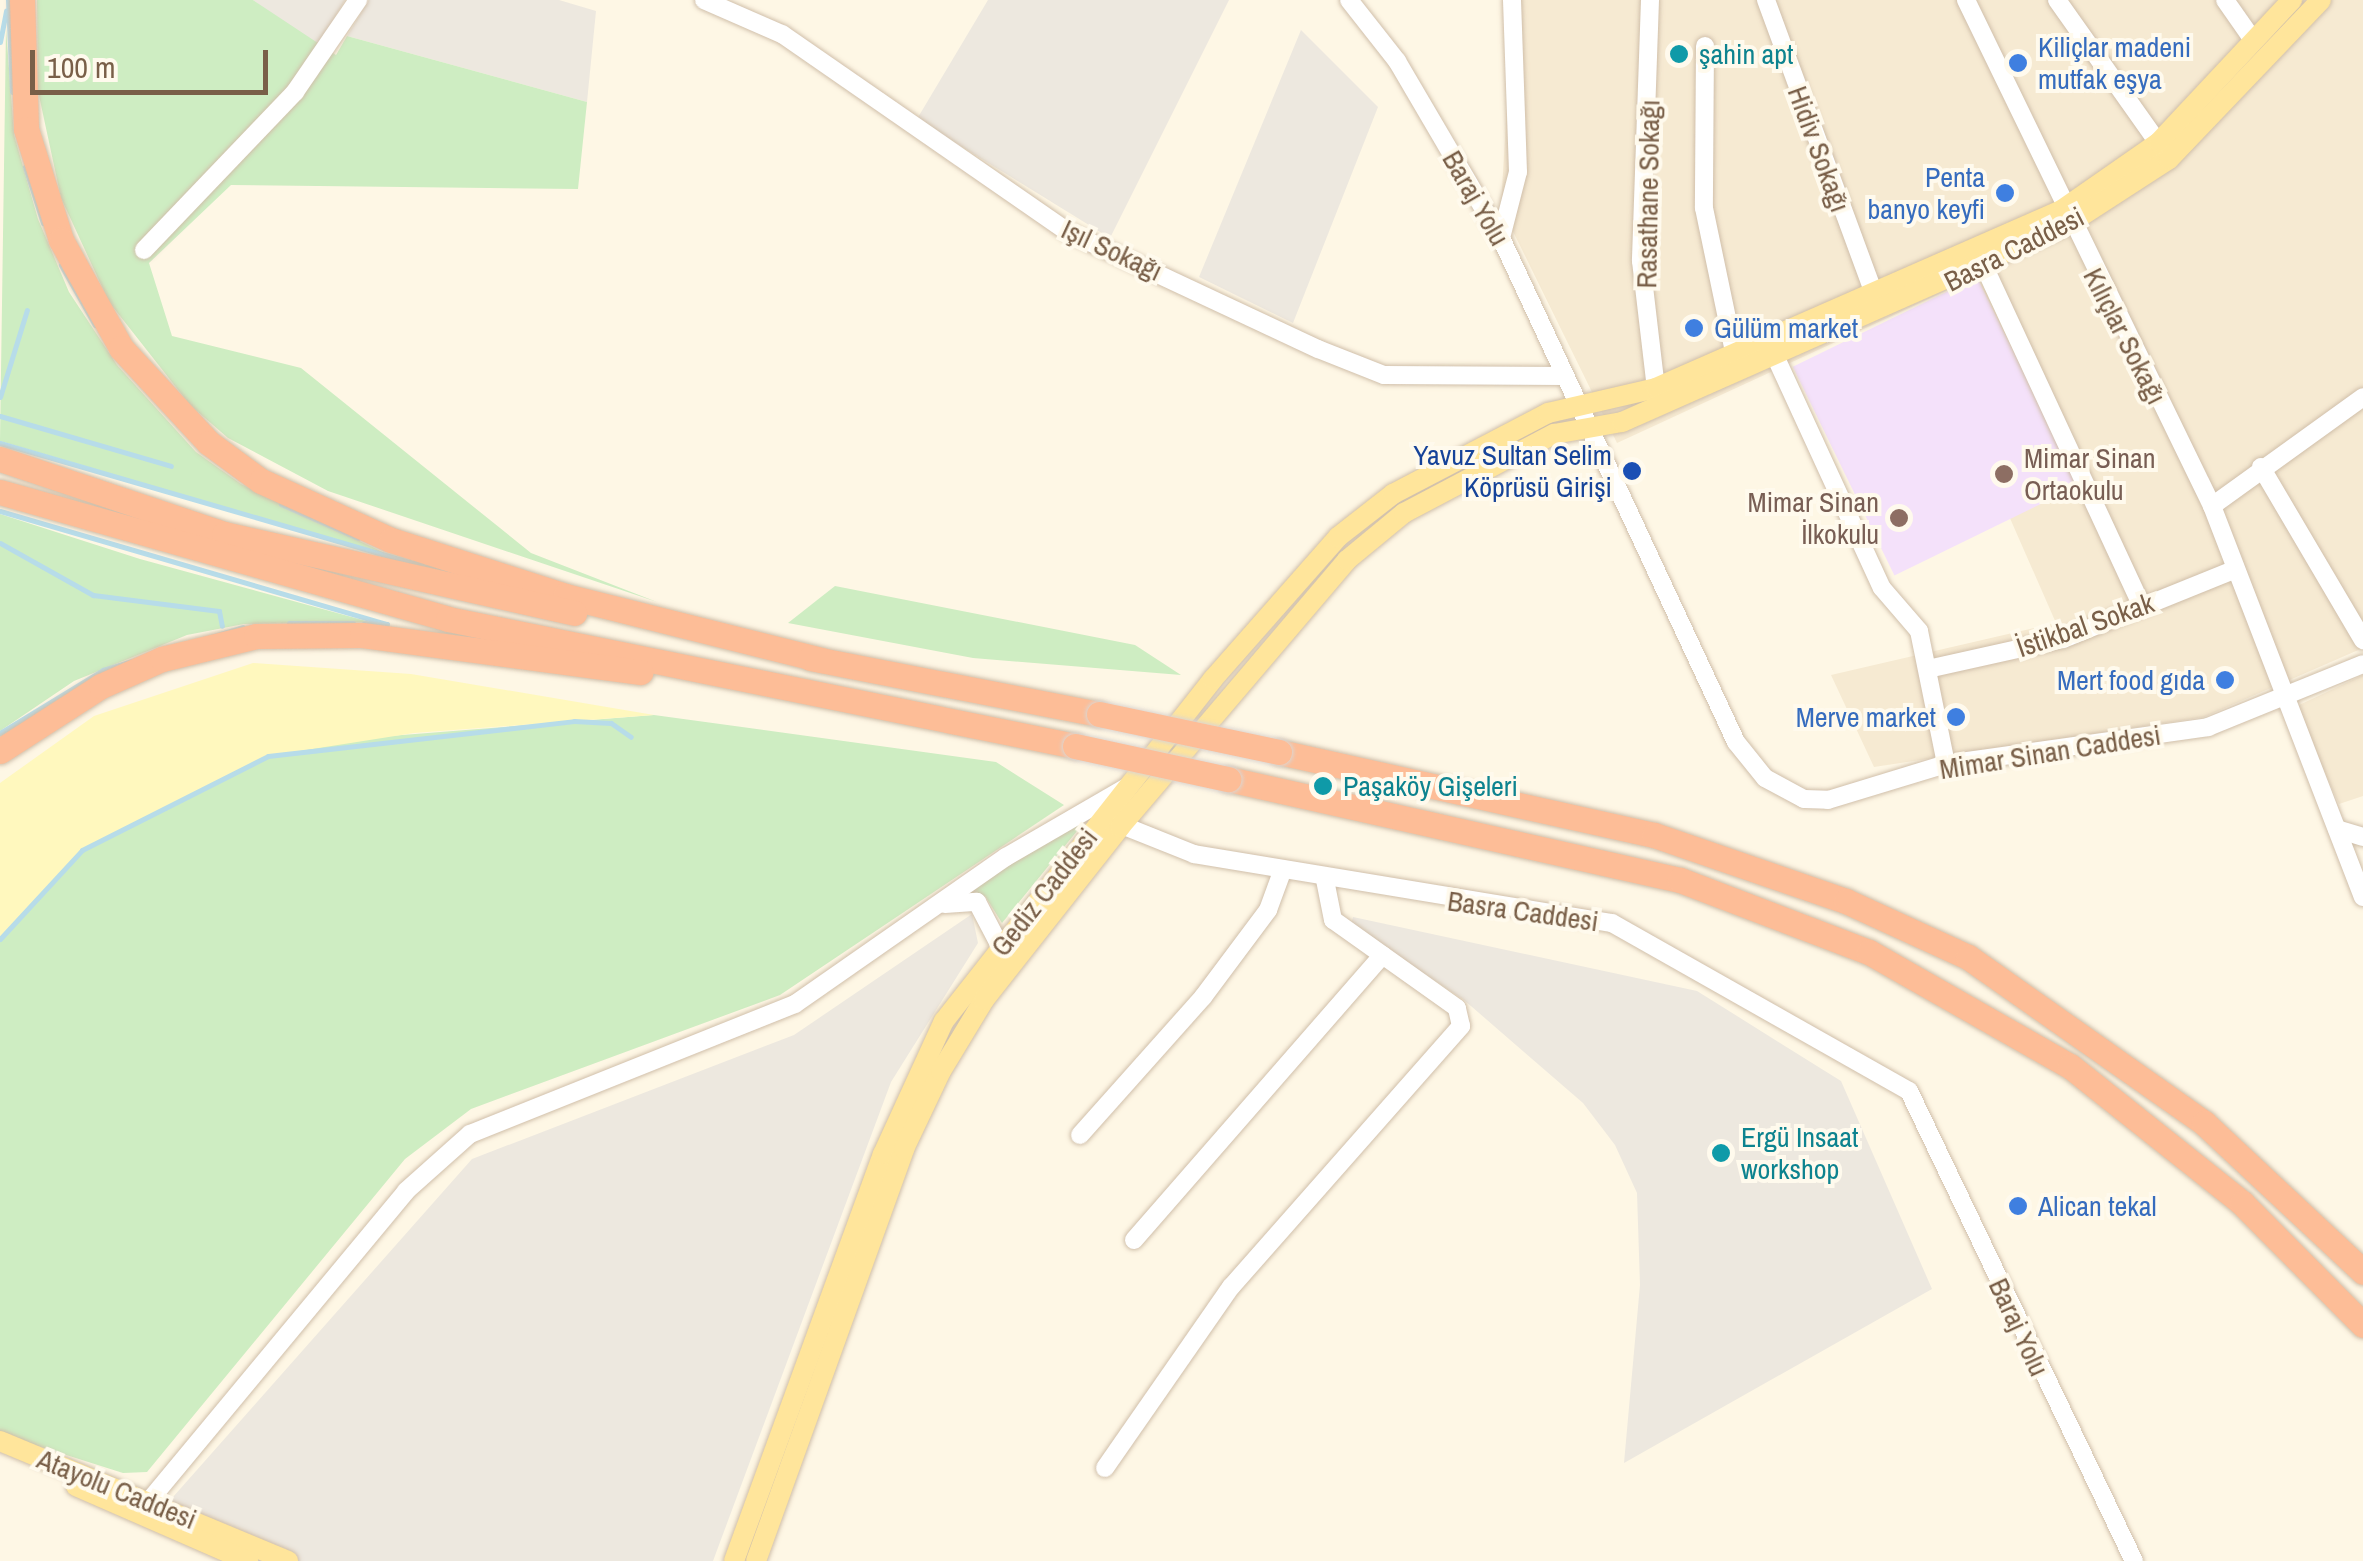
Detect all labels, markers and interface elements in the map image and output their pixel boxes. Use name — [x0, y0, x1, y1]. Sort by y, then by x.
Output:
scale bar — [35, 30, 272, 92]
place label: Kiliçlar madeni mutfak eşya — [2038, 30, 2191, 96]
place label: şahin apt — [1699, 37, 1793, 71]
marker: şahin apt — [1668, 43, 1690, 65]
text: 100 m — [47, 47, 115, 87]
marker: Kiliçlar madeni mutfak eşya — [2007, 52, 2029, 74]
street label: Hidiv Sokağı — [1781, 81, 1857, 217]
street label: Rasathane Sokağı — [1630, 99, 1666, 289]
street label: Baraj Yolu — [1435, 145, 1517, 251]
place label: Penta banyo keyfi — [1868, 160, 1985, 226]
marker: Penta banyo keyfi — [1994, 182, 2016, 204]
street label: Basra Caddesi — [1939, 200, 2089, 298]
street label: Işıl Sokağı — [1056, 212, 1168, 288]
street label: Kılıçlar Sokağı — [2076, 262, 2174, 410]
place label: Gülüm market — [1714, 311, 1858, 345]
marker: Gülüm market — [1683, 317, 1705, 339]
place label: Yavuz Sultan Selim Köprüsü Girişi — [1413, 438, 1612, 504]
place label: Mimar Sinan Ortaokulu — [2024, 441, 2155, 507]
marker: Yavuz Sultan Selim Köprüsü Girişi — [1621, 460, 1643, 482]
marker: Mimar Sinan Ortaokulu — [1993, 463, 2015, 485]
place label: Mimar Sinan İlkokulu — [1748, 485, 1879, 551]
marker: Mimar Sinan İlkokulu — [1888, 507, 1910, 529]
street label: İstikbal Sokak — [2012, 586, 2158, 664]
place label: Mert food gıda — [2057, 663, 2205, 697]
marker: Mert food gıda — [2214, 669, 2236, 691]
place label: Merve market — [1796, 700, 1936, 734]
marker: Merve market — [1945, 706, 1967, 728]
street label: Mimar Sinan Caddesi — [1937, 718, 2163, 786]
place label: Paşaköy Gişeleri — [1343, 769, 1518, 803]
marker: Paşaköy Gişeleri — [1312, 775, 1334, 797]
street label: Gediz Caddesi — [984, 821, 1104, 963]
street label: Basra Caddesi — [1445, 884, 1601, 938]
place label: Ergü Insaat workshop — [1741, 1120, 1858, 1186]
marker: Ergü Insaat workshop — [1710, 1142, 1732, 1164]
place label: Alican tekal — [2038, 1189, 2157, 1223]
marker: Alican tekal — [2007, 1195, 2029, 1217]
street label: Baraj Yolu — [1982, 1273, 2056, 1381]
street label: Atayolu Caddesi — [33, 1442, 201, 1536]

